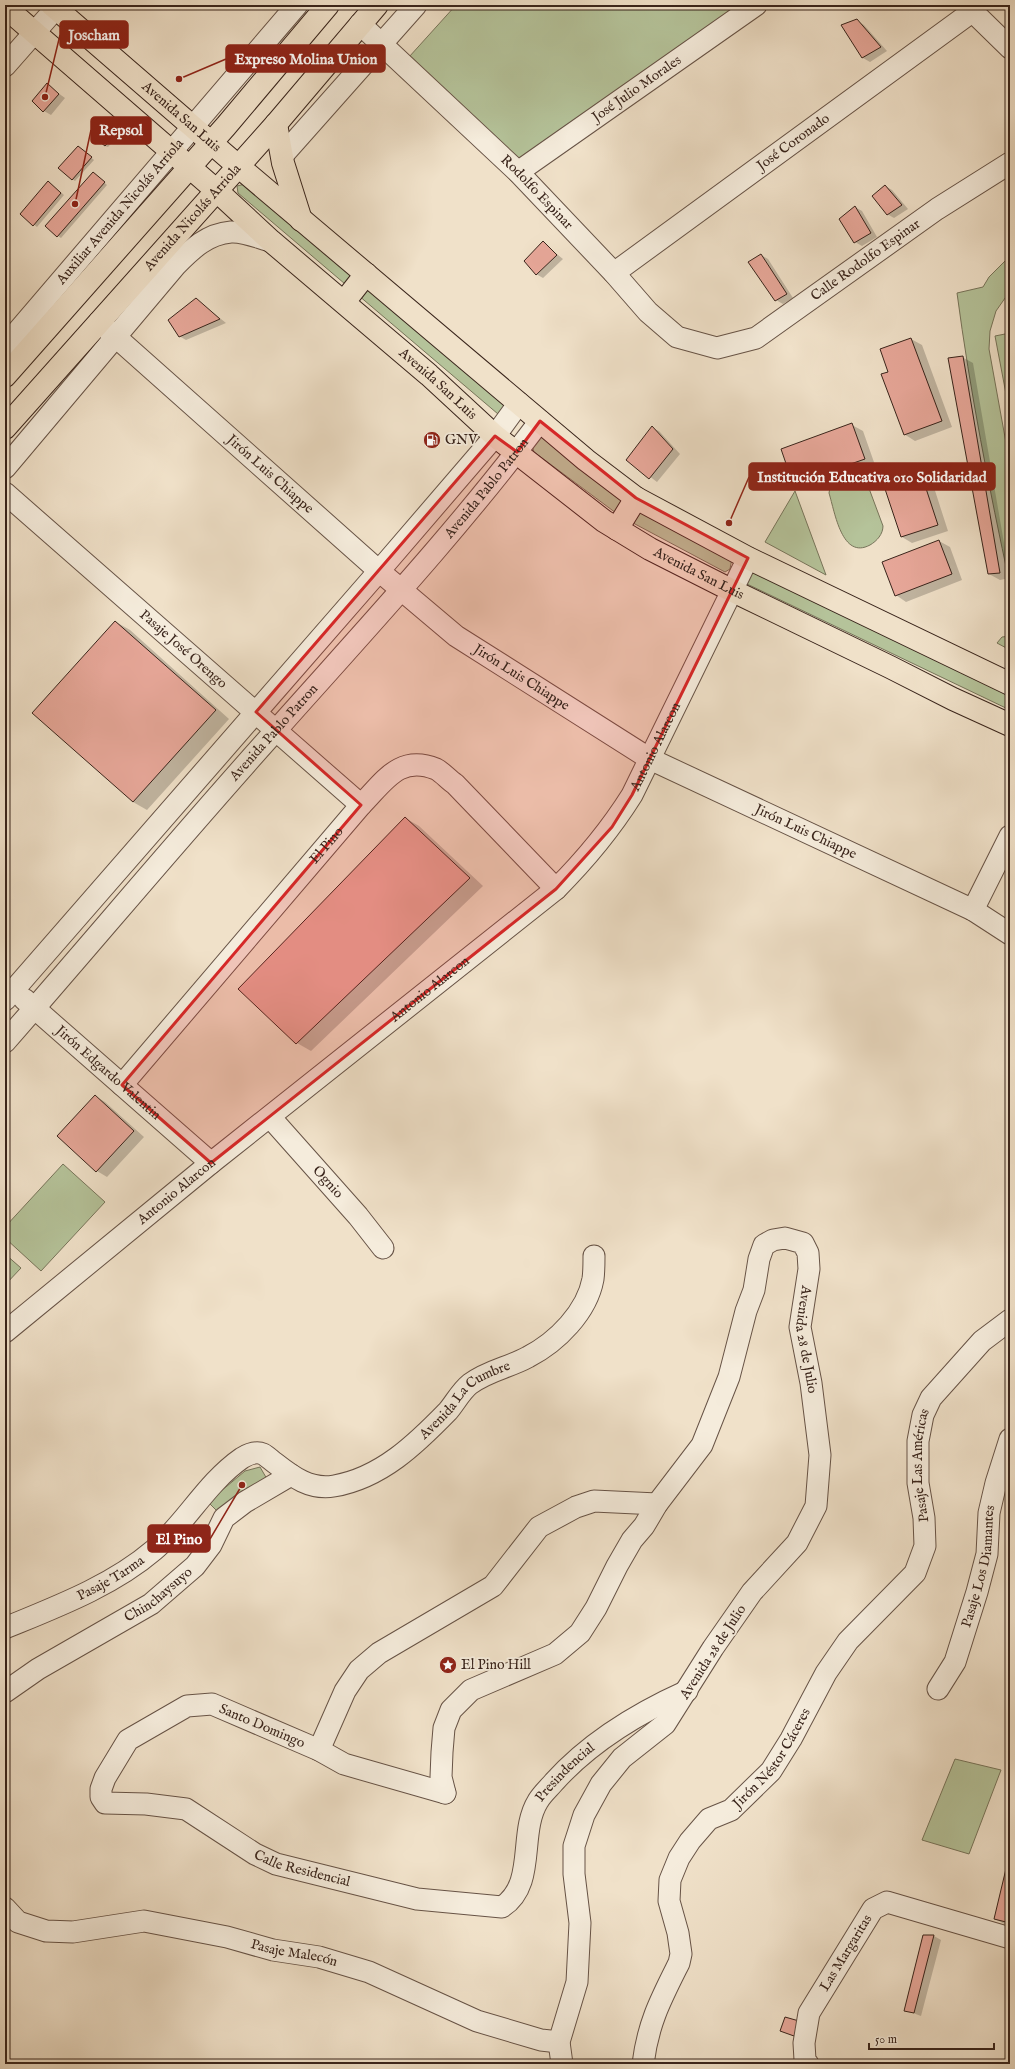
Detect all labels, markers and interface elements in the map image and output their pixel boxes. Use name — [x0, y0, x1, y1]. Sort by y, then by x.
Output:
callout: Joscham — [60, 21, 128, 48]
text: Joscham — [66, 26, 120, 45]
callout: Expreso Molina Union — [226, 45, 385, 72]
text: Expreso Molina Union — [235, 50, 377, 69]
street label: José Julio Morales — [587, 51, 685, 127]
street label: Avenida San Luis — [137, 77, 225, 156]
street label: José Coronado — [752, 109, 834, 176]
callout: Repsol — [91, 117, 151, 144]
text: Repsol — [99, 121, 144, 140]
street label: Auxiliar Avenida Nicolás Arriola — [52, 134, 188, 289]
street label: Rodolfo Espinar — [496, 151, 577, 233]
street label: Avenida Nicolás Arriola — [140, 160, 246, 276]
street label: Calle Rodolfo Espinar — [807, 215, 924, 305]
street label: Avenida San Luis — [394, 344, 481, 424]
street label: Jirón Luis Chiappe — [221, 429, 318, 518]
fuel station icon: GNV — [422, 430, 442, 450]
place label: GNV — [445, 431, 478, 449]
street label: Avenida Pablo Patron — [440, 434, 533, 543]
callout: Institución Educativa 010 Solidaridad — [749, 463, 995, 490]
text: Institución Educativa 010 Solidaridad — [757, 468, 988, 487]
street label: Avenida San Luis — [649, 543, 747, 604]
street label: Pasaje José Orengo — [136, 606, 231, 693]
street label: Jirón Luis Chiappe — [468, 639, 573, 715]
street label: Avenida Pablo Patron — [225, 680, 322, 786]
street label: Antonio Alarcon — [626, 699, 685, 795]
street label: Jirón Luis Chiappe — [750, 799, 860, 864]
street label: El Pino — [306, 823, 348, 868]
street label: Antonio Alarcon — [386, 952, 474, 1027]
street label: Jirón Edgardo Valentin — [50, 1020, 165, 1124]
street label: Antonio Alarcon — [133, 1153, 220, 1229]
street label: Ognio — [308, 1162, 347, 1203]
street label: Avenida 28 de Julio — [791, 1283, 821, 1395]
street label: Avenida La Cumbre — [415, 1357, 513, 1444]
street label: Pasaje Las Américas — [909, 1405, 934, 1522]
street label: Pasaje Los Diamantes — [957, 1503, 1000, 1630]
callout: El Pino — [148, 1525, 210, 1552]
text: El Pino — [156, 1530, 202, 1549]
street label: Pasaje Tarma — [74, 1551, 149, 1605]
street label: Chinchaysuyo — [121, 1563, 197, 1626]
street label: Avenida 28 de Julio — [675, 1601, 751, 1704]
place icon: El Pino Hill — [438, 1655, 458, 1675]
place label: El Pino Hill — [461, 1656, 531, 1674]
street label: Santo Domingo — [216, 1700, 308, 1752]
street label: Jirón Néstor Cáceres — [728, 1705, 815, 1814]
street label: Presindencial — [531, 1739, 599, 1805]
street label: Calle Residencial — [251, 1846, 352, 1891]
street label: Las Margaritas — [816, 1911, 876, 1995]
street label: Pasaje Malecón — [249, 1935, 340, 1971]
scale bar — [869, 2025, 994, 2051]
text: 50 m — [875, 2032, 897, 2047]

